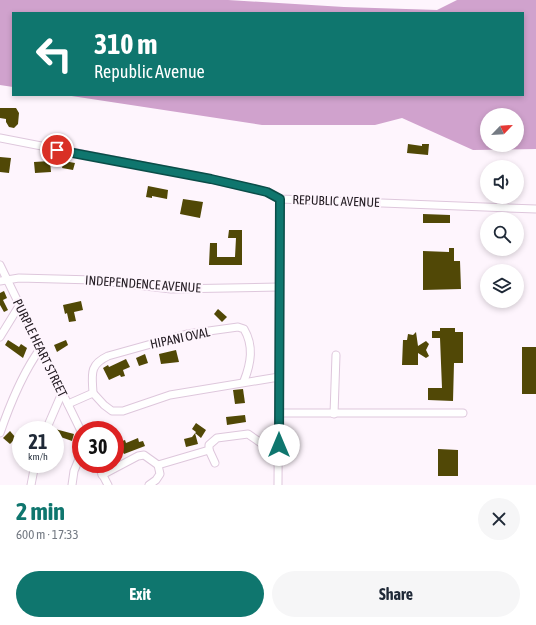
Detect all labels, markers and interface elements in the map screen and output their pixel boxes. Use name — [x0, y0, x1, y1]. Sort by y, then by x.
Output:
icon: left — [28, 28, 80, 80]
text: 310 m — [94, 28, 157, 60]
text: Republic Avenue — [94, 61, 205, 82]
north arrow — [480, 108, 524, 152]
map controls — [480, 108, 524, 308]
pin — [40, 133, 74, 167]
icon: arrive — [46, 139, 68, 161]
button: sound — [480, 160, 524, 204]
street label: REPUBLIC AVENUE — [292, 192, 380, 210]
button: search — [480, 212, 524, 256]
button: layers — [480, 264, 524, 308]
street label: INDEPENDENCE AVENUE — [85, 272, 202, 296]
street label: PURPLE HEART STREET — [10, 297, 70, 400]
street label: HIPANI OVAL — [149, 324, 211, 352]
speed limit sign: 30 — [72, 421, 124, 473]
position arrow — [258, 424, 300, 466]
text: 21 — [29, 430, 47, 453]
text: km/h — [28, 451, 48, 462]
text: 2 min — [16, 498, 65, 525]
button: close — [478, 498, 520, 540]
text: 600 m · 17:33 — [16, 527, 79, 542]
button: Exit — [16, 571, 264, 617]
button: Share — [272, 571, 520, 617]

